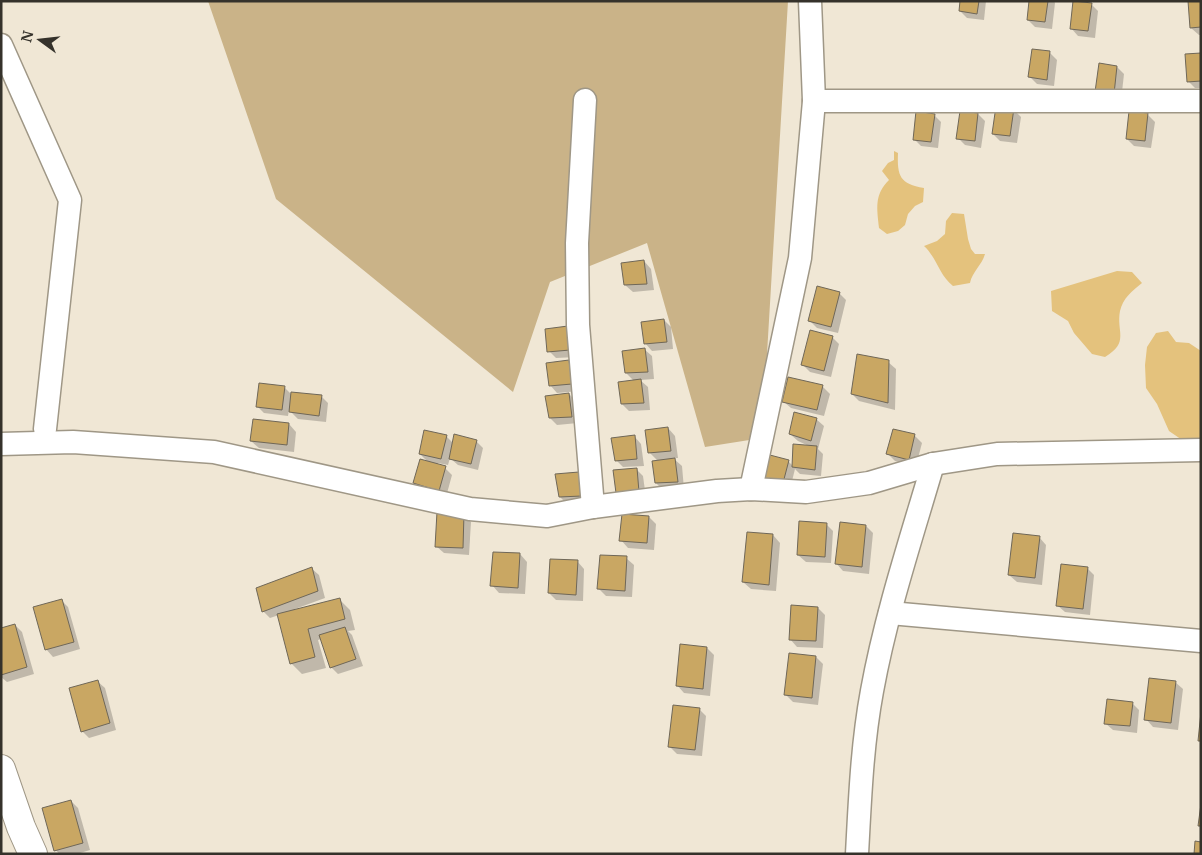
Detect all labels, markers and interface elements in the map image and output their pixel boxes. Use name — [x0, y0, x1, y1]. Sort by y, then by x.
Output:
north arrow — [15, 15, 65, 65]
text: N — [17, 29, 38, 44]

